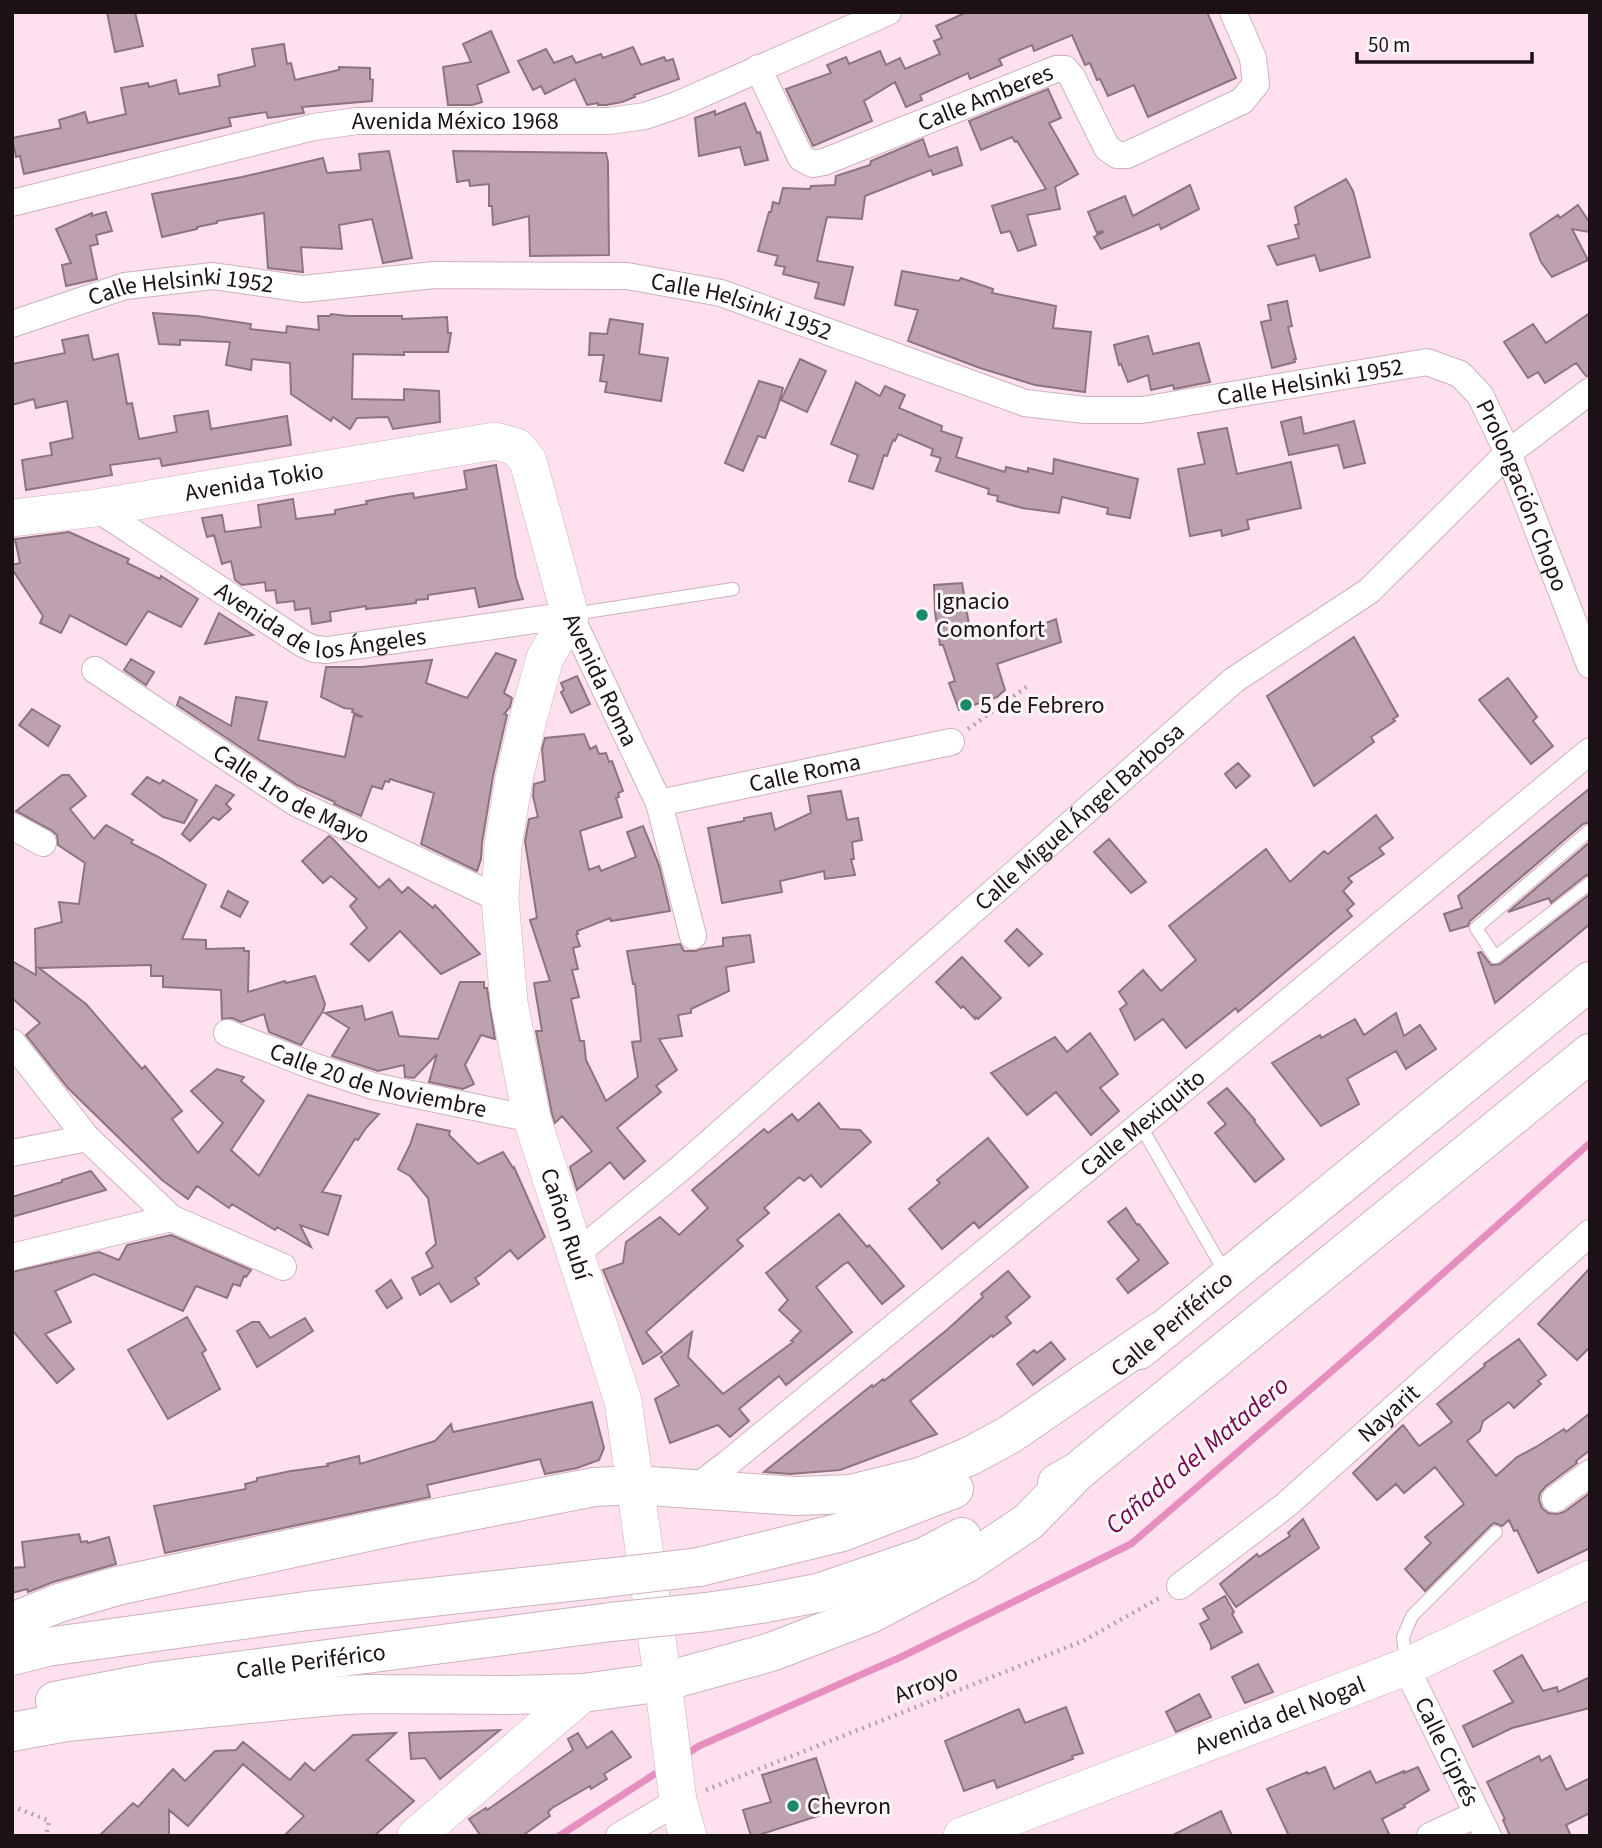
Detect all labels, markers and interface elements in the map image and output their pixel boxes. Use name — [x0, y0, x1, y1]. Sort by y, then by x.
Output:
scale bar — [1357, 21, 1532, 65]
text: 50 m — [1368, 30, 1410, 60]
street label: Calle Amberes — [912, 55, 1058, 140]
street label: Avenida México 1968 — [352, 104, 559, 139]
street label: Calle Helsinki 1952 — [83, 258, 276, 315]
street label: Calle Helsinki 1952 — [648, 263, 837, 349]
street label: Calle Helsinki 1952 — [1214, 349, 1406, 415]
street label: Prolongación Chopo — [1467, 394, 1577, 597]
street label: Avenida Tokio — [182, 453, 326, 510]
street label: Avenida de los Ángeles — [208, 573, 428, 668]
place label: Ignacio Comonfort — [936, 584, 1045, 647]
street label: Avenida Roma — [554, 607, 647, 752]
marker: Ignacio Comonfort — [914, 607, 930, 623]
place label: 5 de Febrero — [980, 688, 1105, 723]
marker: 5 de Febrero — [958, 697, 974, 713]
street label: Calle Miguel Ángel Barbosa — [967, 714, 1192, 919]
street label: Calle 1ro de Mayo — [206, 735, 376, 853]
street label: Calle Roma — [746, 744, 864, 801]
street label: Calle 20 de Noviembre — [265, 1033, 490, 1127]
street label: Calle Mexiquito — [1072, 1060, 1213, 1185]
street label: Cañon Rubí — [531, 1163, 601, 1285]
street label: Calle Periférico — [1103, 1262, 1241, 1386]
water label: Cañada del Matadero — [1097, 1367, 1297, 1543]
street label: Nayarit — [1350, 1376, 1427, 1451]
street label: Calle Periférico — [234, 1634, 388, 1688]
street label: Arroyo — [889, 1655, 963, 1713]
street label: Avenida del Nogal — [1189, 1667, 1370, 1763]
street label: Calle Ciprés — [1406, 1691, 1488, 1812]
place label: Chevron — [807, 1789, 891, 1824]
marker: Chevron — [785, 1798, 801, 1814]

